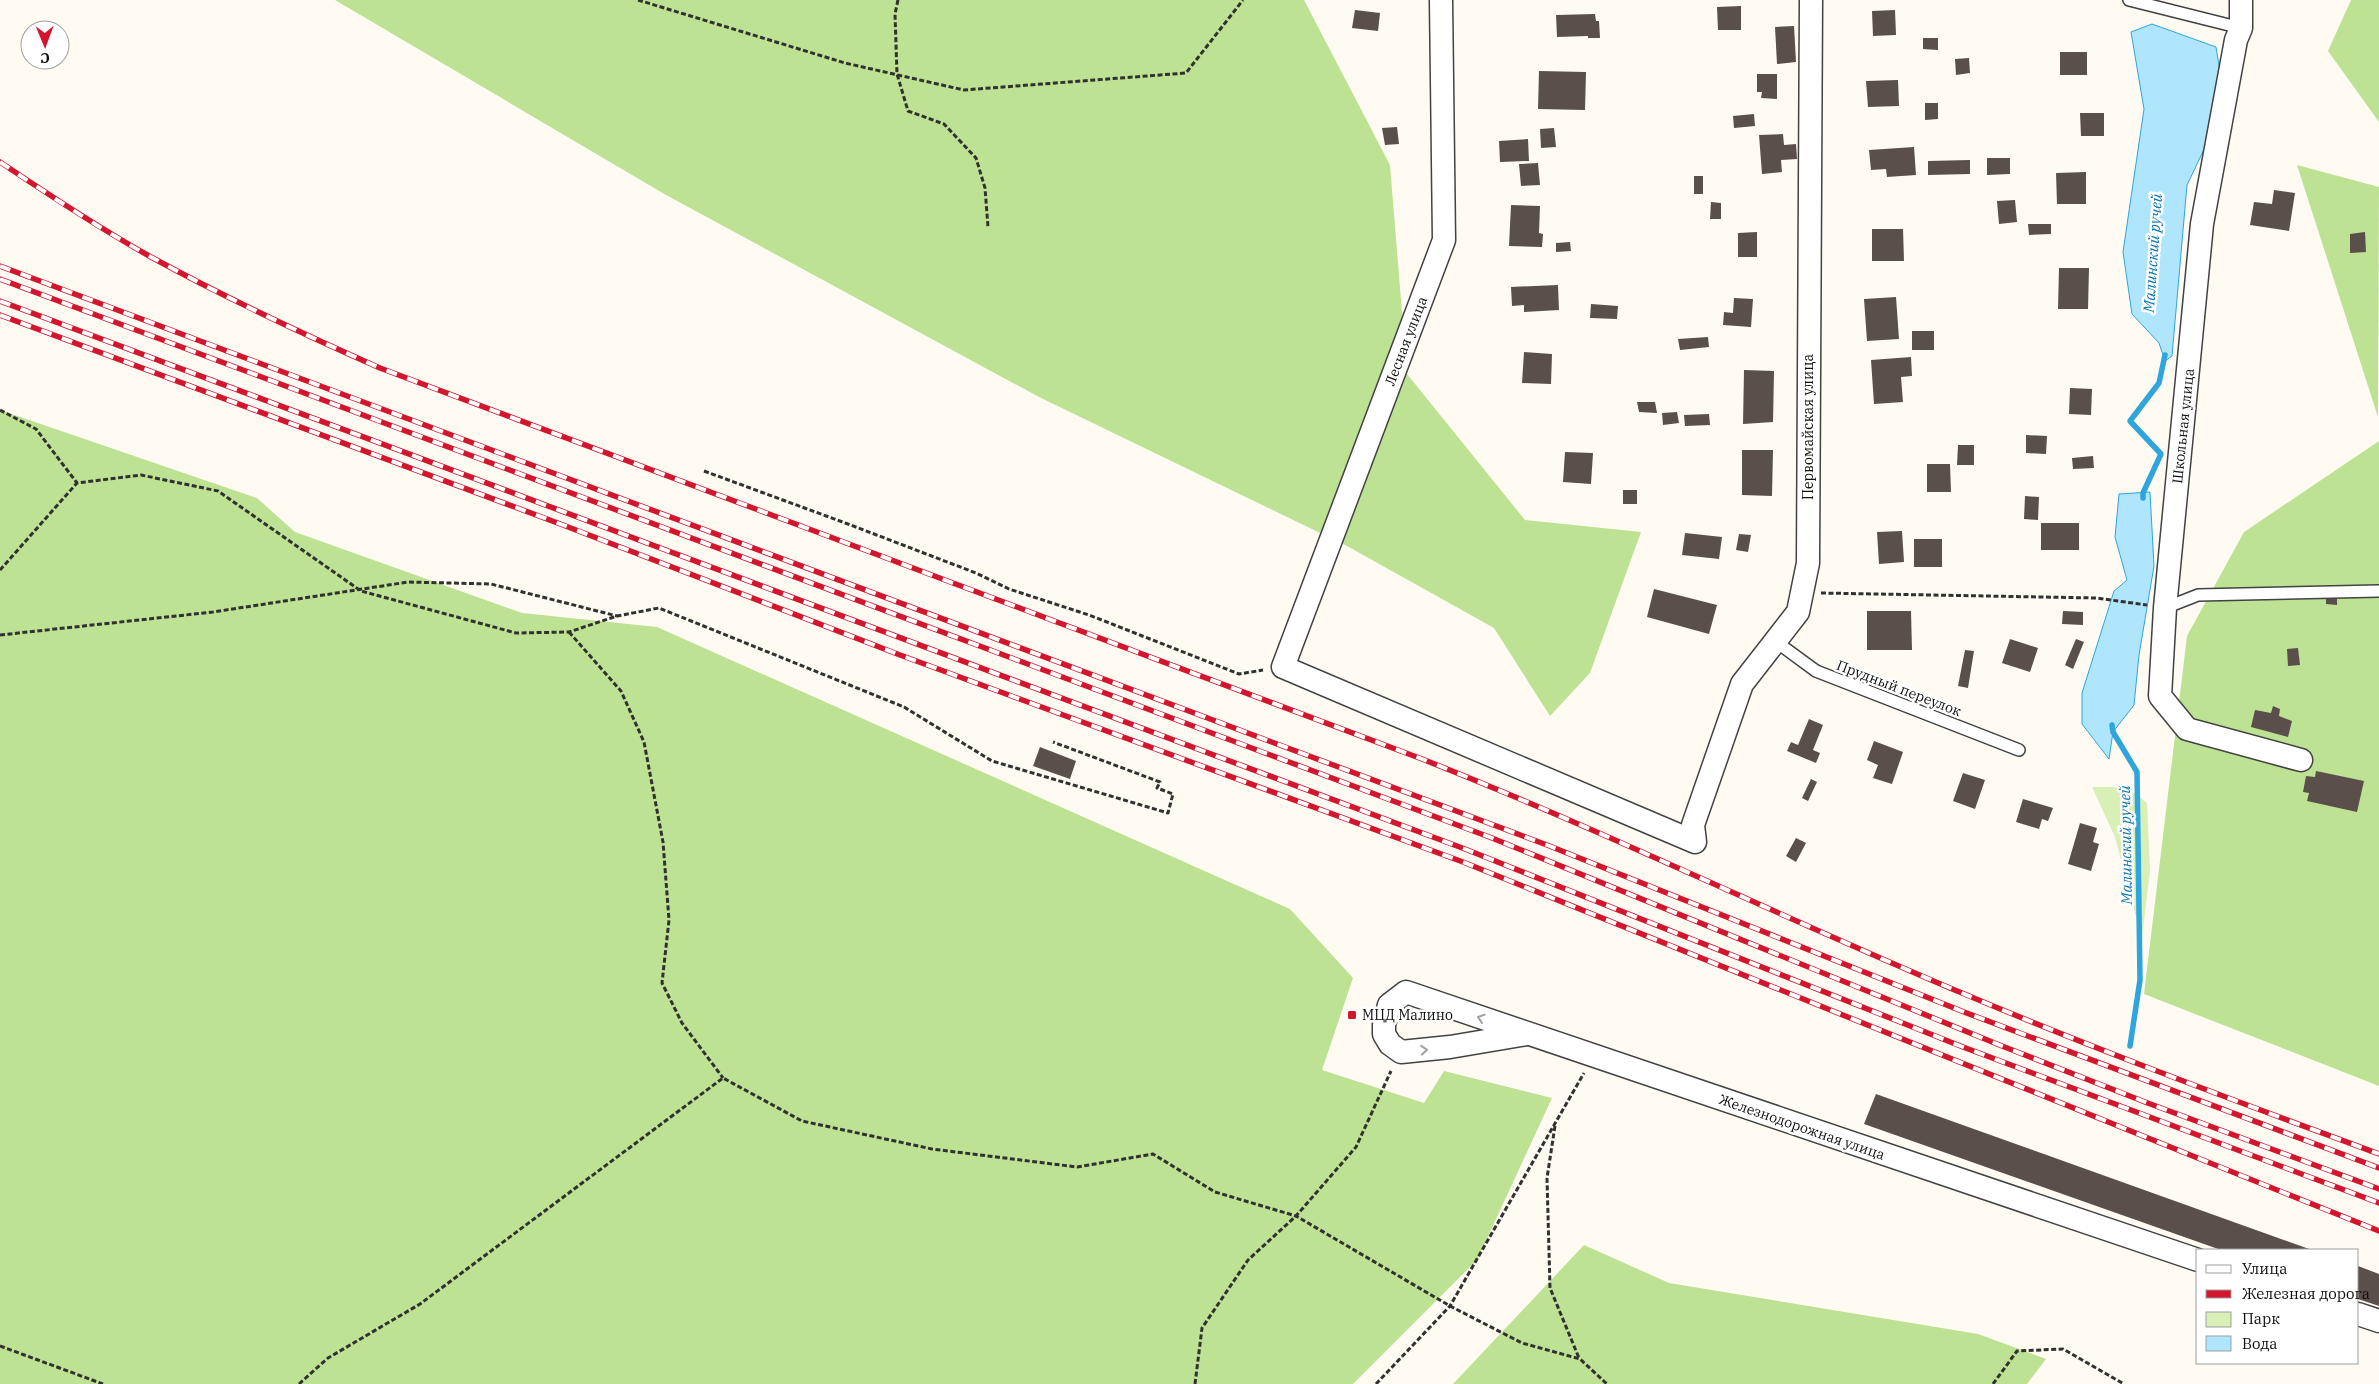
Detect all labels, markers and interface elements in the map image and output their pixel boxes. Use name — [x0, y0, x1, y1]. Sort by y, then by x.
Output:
north arrow — [20, 20, 70, 70]
text: С — [40, 49, 50, 67]
water label: Малинский ручей — [2139, 192, 2166, 314]
street label: Лесная улица — [1381, 294, 1431, 388]
street label: Первомайская улица — [1799, 354, 1817, 500]
street label: Школьная улица — [2168, 367, 2198, 484]
street label: Прудный переулок — [1834, 656, 1964, 720]
water label: Малинский ручей — [2115, 785, 2136, 906]
place label: МЦД Малино — [1362, 1006, 1453, 1024]
marker: МЦД Малино — [1346, 1009, 1358, 1021]
one-way arrow — [1477, 1014, 1486, 1024]
one-way arrow — [1420, 1045, 1428, 1056]
street label: Железнодорожная улица — [1717, 1090, 1888, 1164]
legend — [2196, 1249, 2359, 1364]
text: Улица — [2242, 1259, 2287, 1278]
text: Железная дорога — [2242, 1284, 2370, 1303]
text: Парк — [2242, 1309, 2280, 1328]
text: Вода — [2242, 1334, 2278, 1353]

